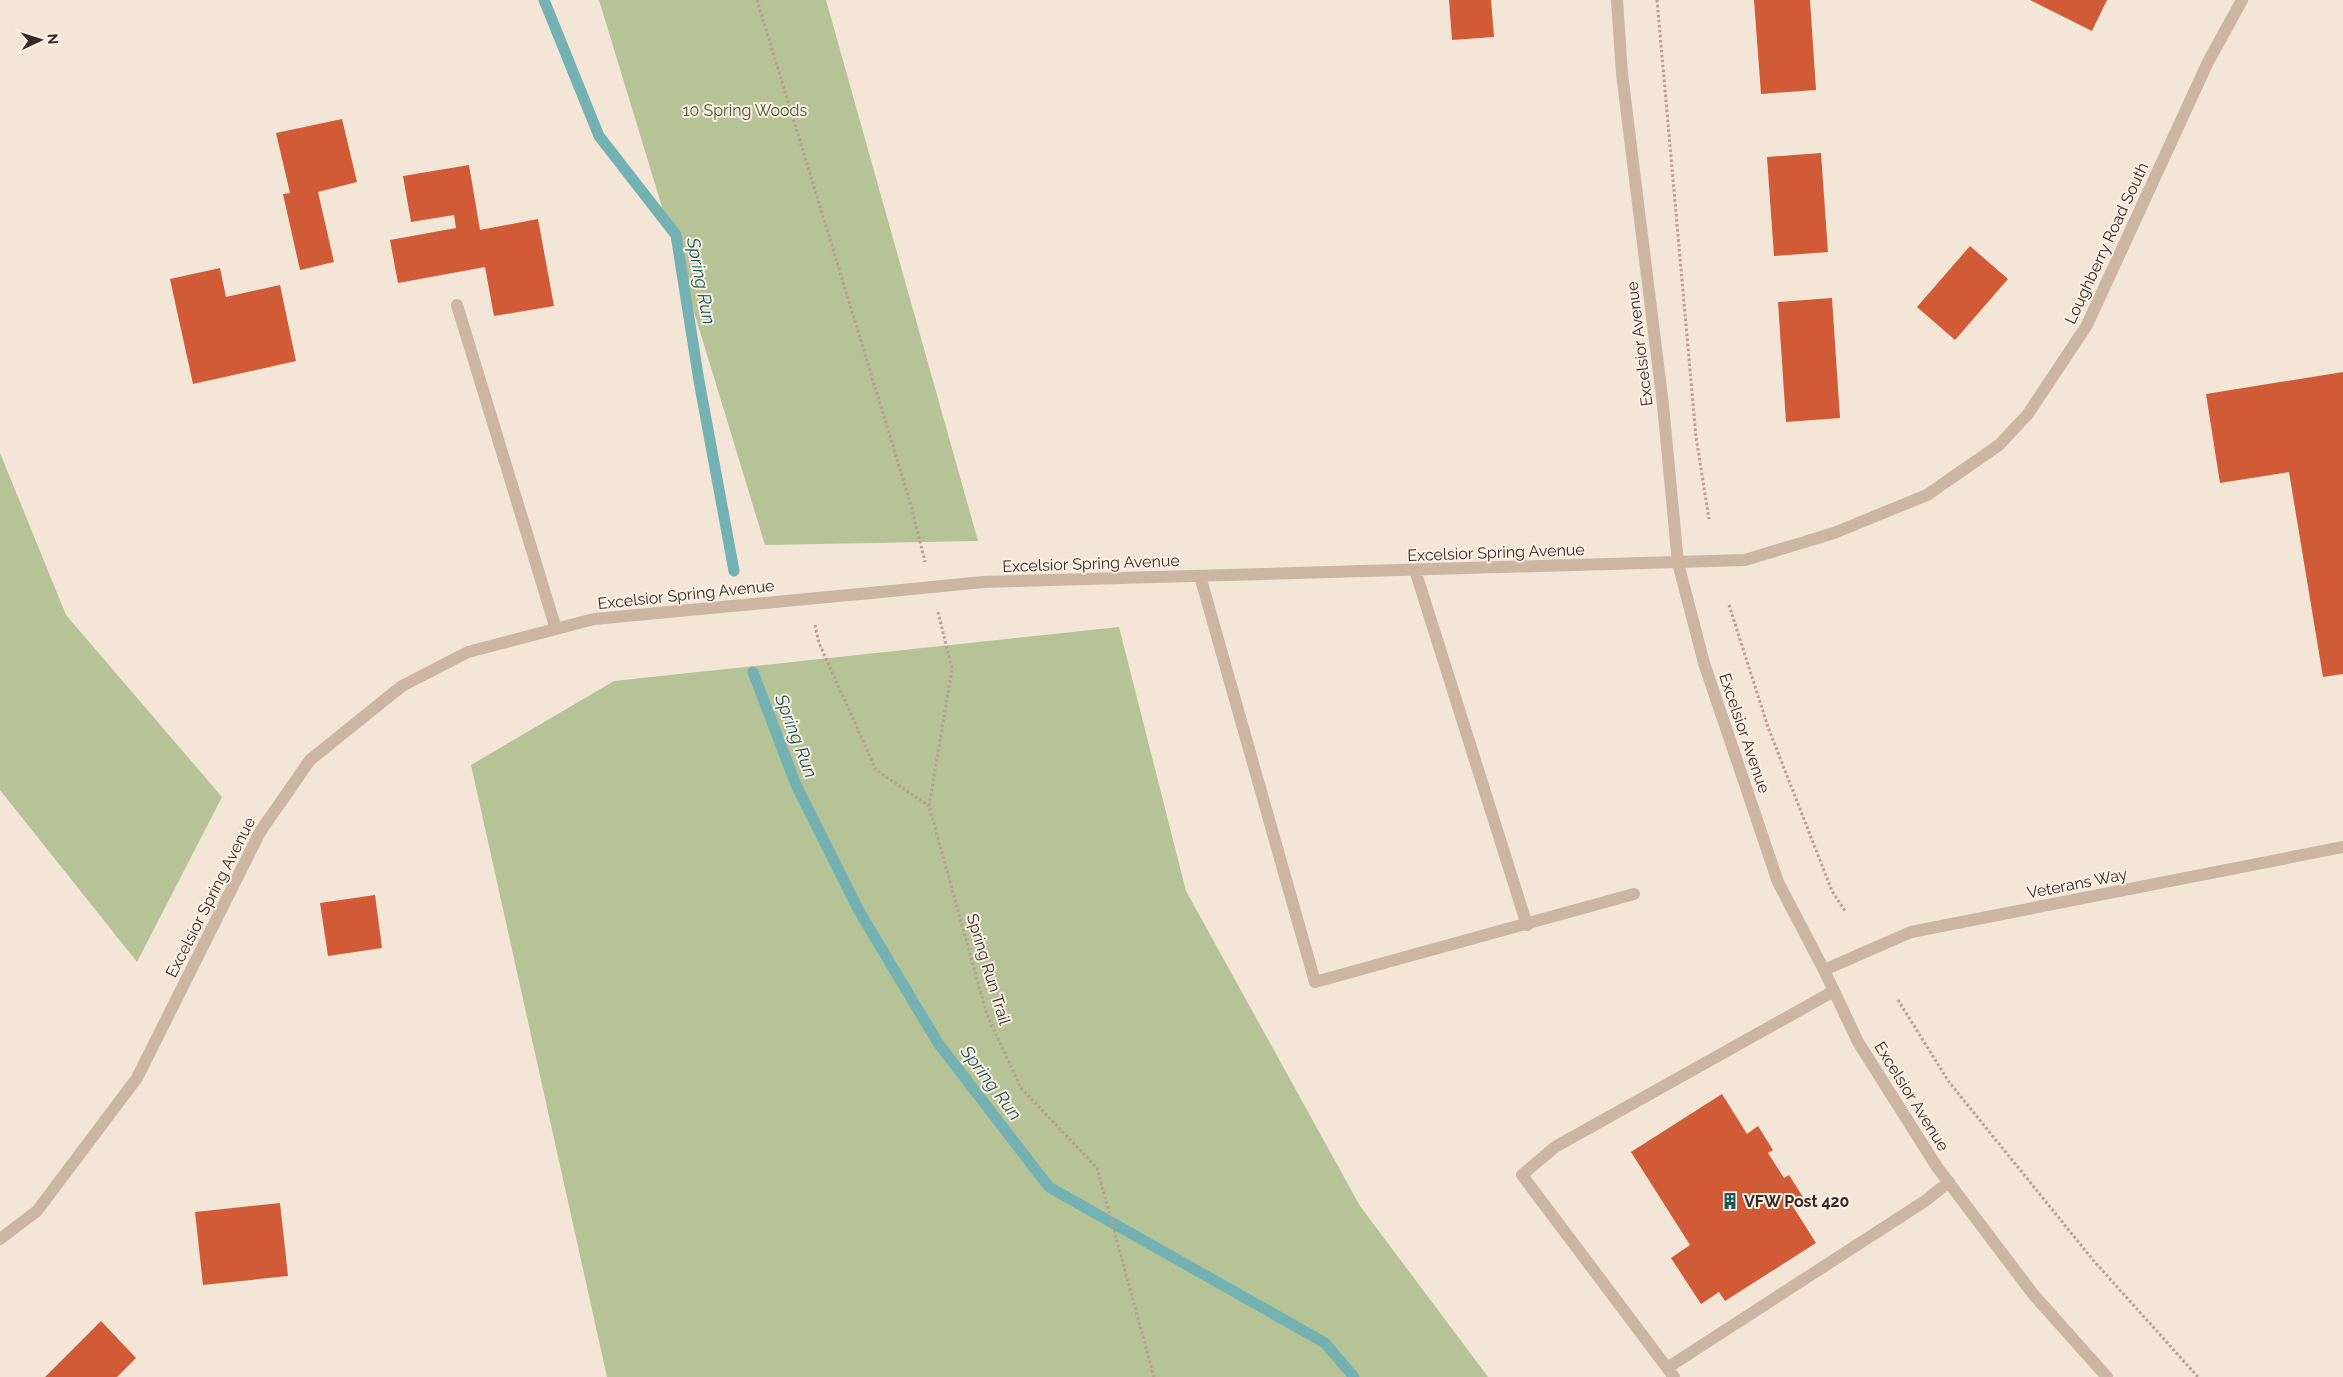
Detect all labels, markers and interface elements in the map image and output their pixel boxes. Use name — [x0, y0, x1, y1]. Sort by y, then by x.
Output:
north arrow — [15, 15, 65, 65]
text: N — [45, 33, 61, 45]
park label: 10 Spring Woods — [683, 101, 808, 120]
street label: Loughberry Road South — [2061, 159, 2152, 327]
water label: Spring Run — [683, 235, 720, 326]
street label: Excelsior Avenue — [1622, 280, 1657, 407]
street label: Excelsior Spring Avenue — [1407, 540, 1585, 565]
street label: Excelsior Spring Avenue — [1002, 551, 1180, 576]
street label: Excelsior Spring Avenue — [597, 576, 775, 613]
street label: Excelsior Avenue — [1715, 671, 1774, 796]
water label: Spring Run — [771, 690, 822, 781]
street label: Excelsior Spring Avenue — [162, 814, 259, 981]
street label: Veterans Way — [2025, 864, 2129, 903]
street label: Spring Run Trail — [963, 911, 1015, 1028]
street label: Excelsior Avenue — [1870, 1038, 1953, 1155]
water label: Spring Run — [956, 1040, 1026, 1124]
building icon: VFW Post 420 — [1720, 1191, 1740, 1211]
place label: VFW Post 420 — [1744, 1192, 1850, 1211]

